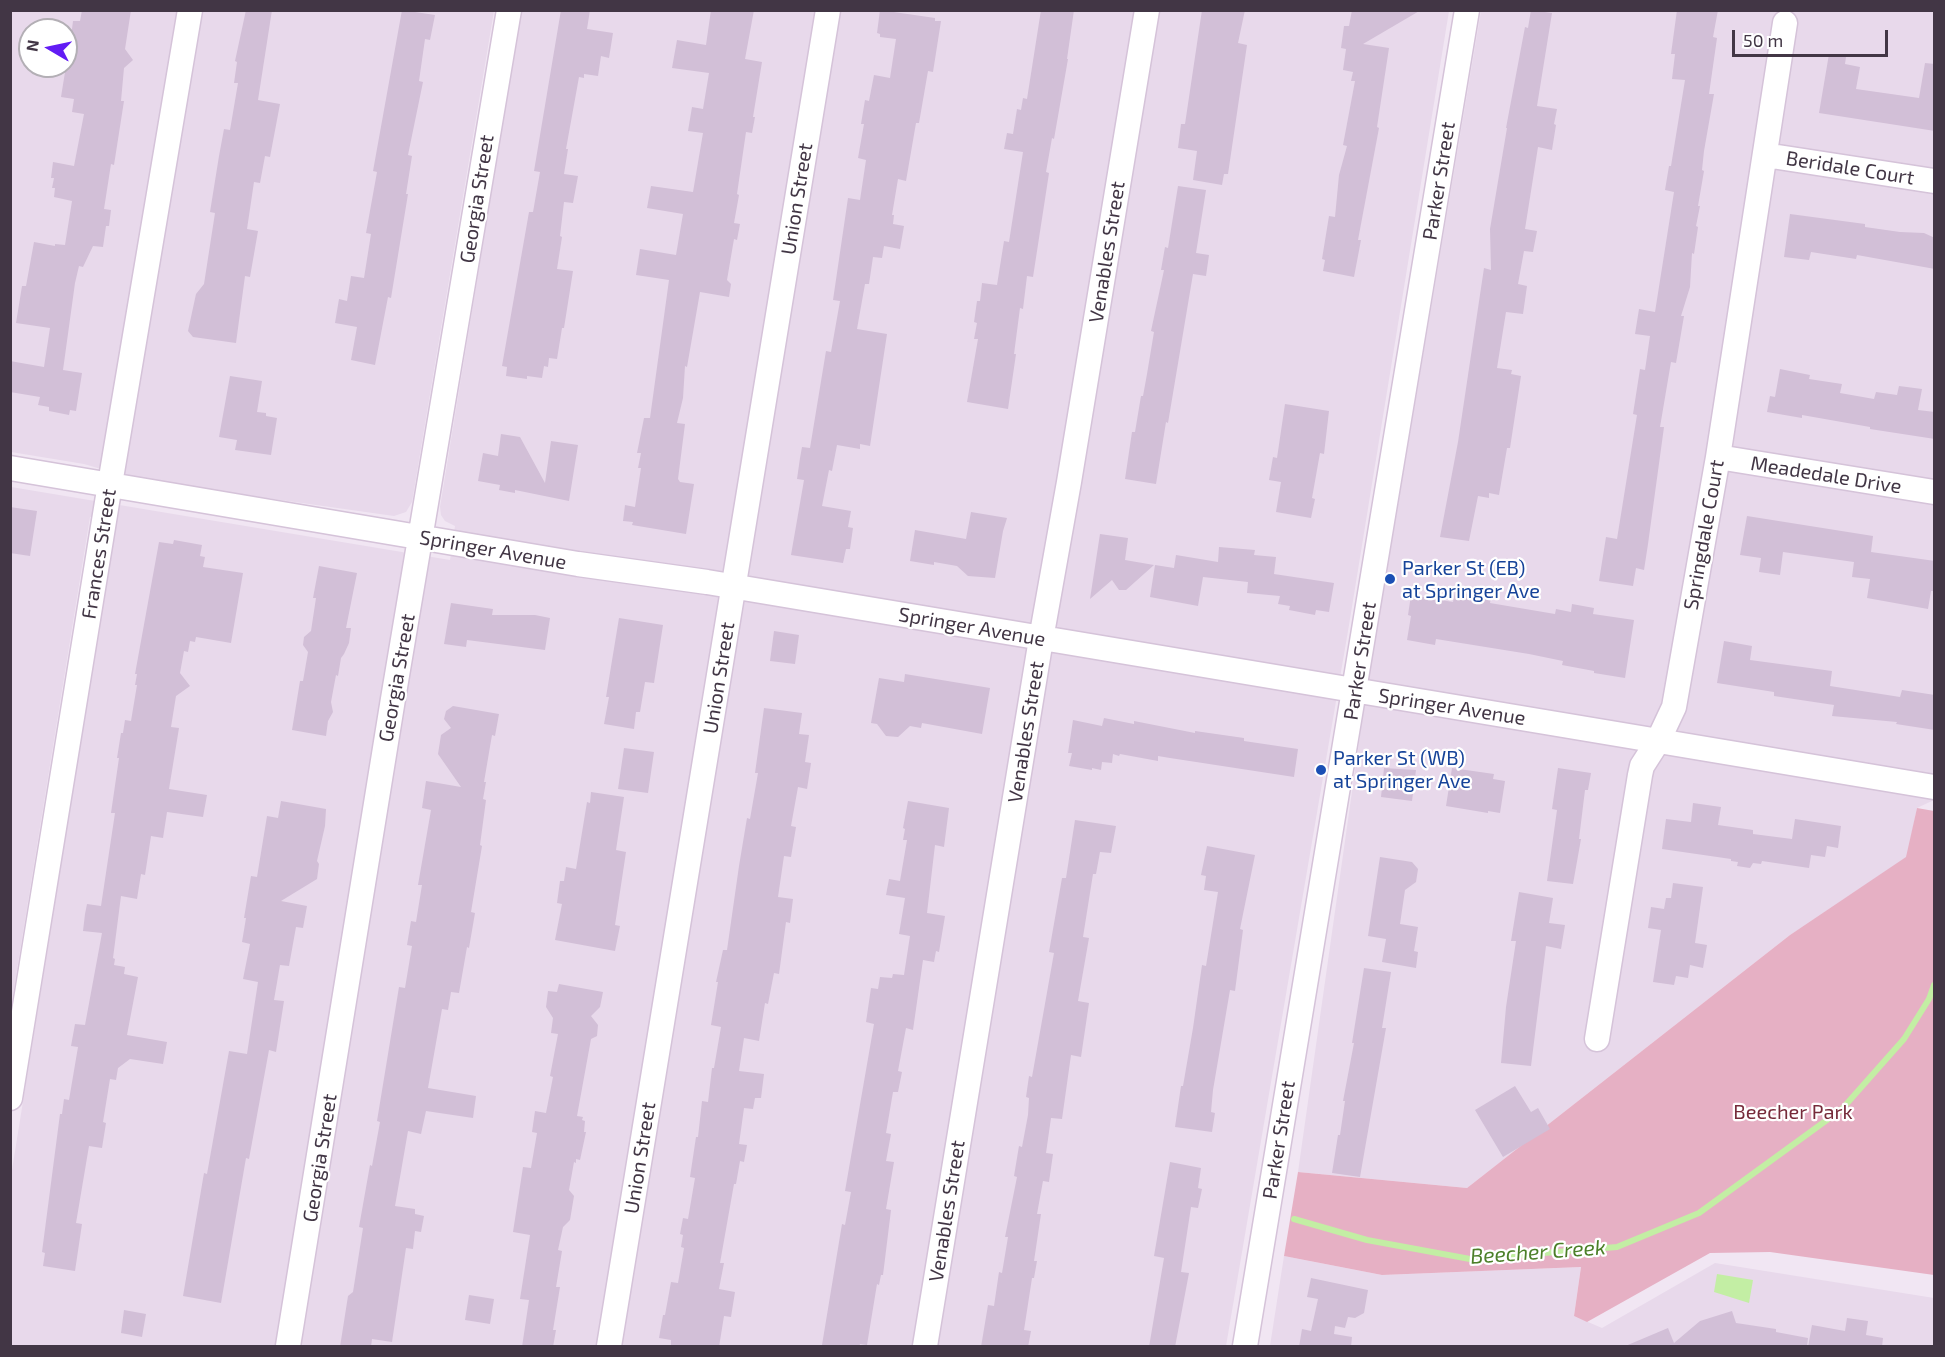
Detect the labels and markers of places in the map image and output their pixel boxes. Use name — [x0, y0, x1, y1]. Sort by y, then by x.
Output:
place label: Parker St (EB) at Springer Ave — [1402, 556, 1540, 603]
marker: Parker St (EB) at Springer Ave — [1383, 572, 1397, 586]
place label: Parker St (WB) at Springer Ave — [1333, 746, 1471, 793]
marker: Parker St (WB) at Springer Ave — [1314, 763, 1328, 777]

